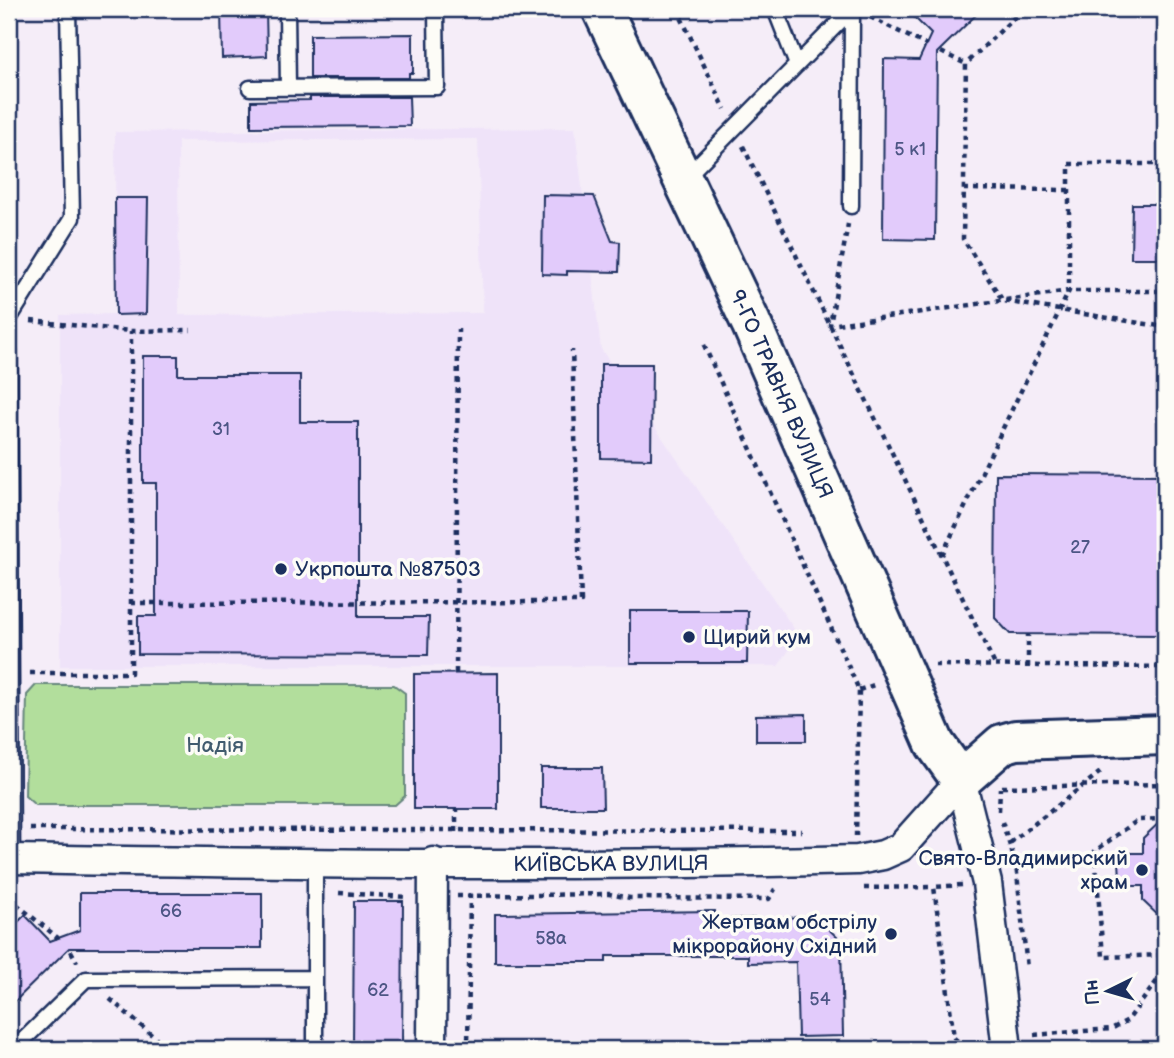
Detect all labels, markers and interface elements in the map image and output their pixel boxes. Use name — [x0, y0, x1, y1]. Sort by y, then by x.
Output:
house number: 5 к1 — [894, 139, 926, 160]
street label: 9-ГО ТРАВНЯ ВУЛИЦЯ — [725, 286, 839, 502]
house number: 31 — [212, 419, 230, 440]
house number: 27 — [1070, 537, 1090, 558]
place label: Укрпошта №87503 — [295, 557, 481, 582]
marker: Укрпошта №87503 — [273, 561, 289, 577]
place label: Щирий кум — [703, 625, 811, 650]
marker: Щирий кум — [681, 629, 697, 645]
park label: Надія — [186, 733, 244, 758]
place label: Свято-Владимирский храм — [918, 846, 1128, 895]
street label: КИЇВСЬКА ВУЛИЦЯ — [513, 850, 709, 877]
marker: Свято-Владимирский храм — [1134, 862, 1150, 878]
house number: 66 — [160, 901, 182, 922]
place label: Жертвам обстрілу мікрорайону Східний — [672, 910, 877, 959]
marker: Жертвам обстрілу мікрорайону Східний — [883, 926, 899, 942]
house number: 58а — [535, 928, 567, 949]
north arrow — [1072, 956, 1142, 1026]
text: Пн — [1080, 979, 1105, 1006]
house number: 62 — [367, 980, 389, 1001]
house number: 54 — [809, 989, 831, 1010]

